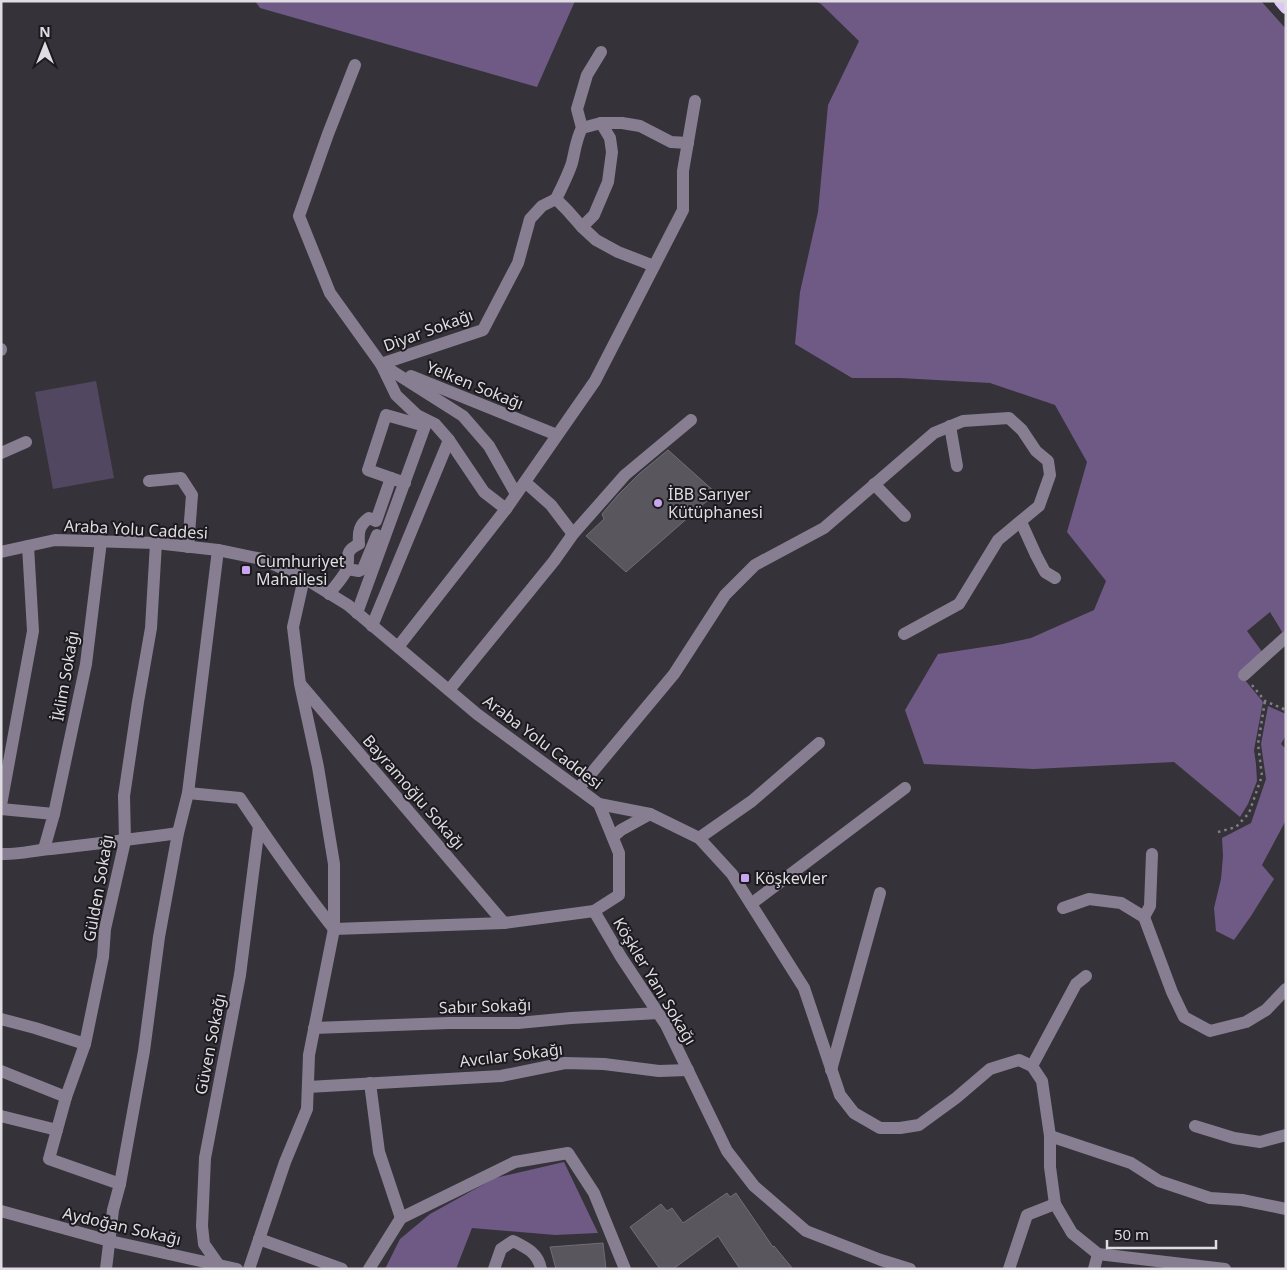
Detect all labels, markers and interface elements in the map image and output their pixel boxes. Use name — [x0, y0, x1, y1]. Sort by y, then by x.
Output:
north arrow — [20, 20, 70, 70]
text: N — [39, 22, 51, 41]
street label: Diyar Sokağı — [380, 304, 476, 356]
street label: Yelken Sokağı — [423, 356, 527, 414]
place label: İBB Sarıyer Kütüphanesi — [668, 483, 763, 523]
marker: İBB Sarıyer Kütüphanesi — [652, 497, 664, 509]
street label: Araba Yolu Caddesi — [63, 514, 209, 544]
place label: Cumhuriyet Mahallesi — [256, 550, 345, 590]
marker: Cumhuriyet Mahallesi — [240, 564, 252, 576]
street label: İklim Sokağı — [46, 629, 84, 723]
street label: Araba Yolu Caddesi — [479, 690, 607, 794]
street label: Bayramoğlu Sokağı — [358, 730, 470, 854]
street label: Gülden Sokağı — [78, 833, 118, 943]
place label: Köşkevler — [755, 867, 828, 889]
marker: Köşkevler — [739, 872, 751, 884]
street label: Köşkler Yanı Sokağı — [608, 913, 702, 1049]
street label: Güven Sokağı — [189, 991, 231, 1097]
street label: Sabır Sokağı — [438, 993, 532, 1019]
street label: Avcılar Sokağı — [458, 1038, 564, 1072]
street label: Aydoğan Sokağı — [61, 1202, 183, 1250]
scale bar — [1107, 1218, 1216, 1250]
text: 50 m — [1114, 1224, 1149, 1244]

